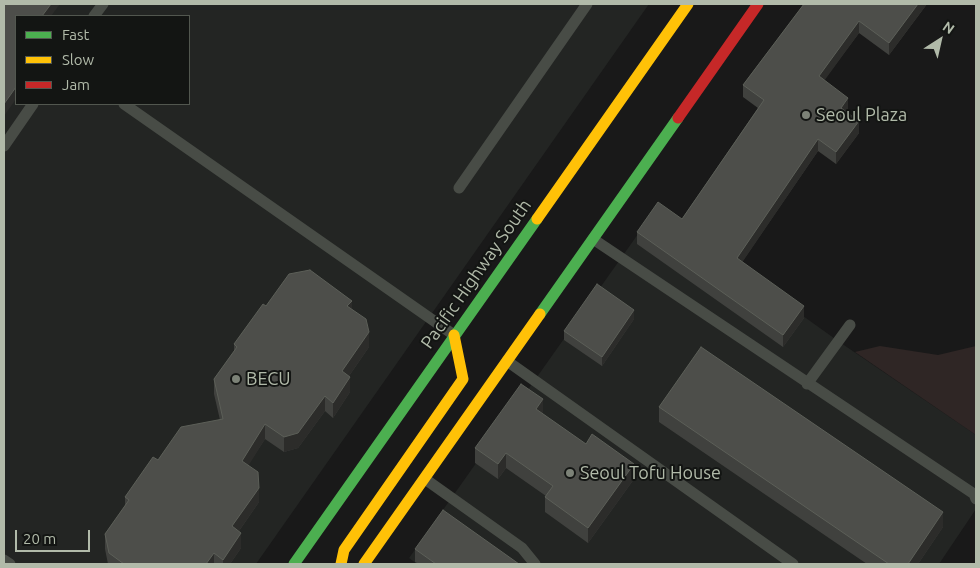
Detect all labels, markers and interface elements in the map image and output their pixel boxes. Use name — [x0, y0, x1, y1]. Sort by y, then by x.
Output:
legend — [15, 15, 190, 105]
north arrow — [915, 15, 965, 65]
text: N — [940, 18, 957, 37]
text: Fast — [62, 26, 89, 43]
text: Slow — [62, 51, 94, 68]
text: Jam — [62, 76, 90, 93]
place label: Seoul Plaza — [816, 104, 907, 126]
marker: Seoul Plaza — [800, 109, 812, 121]
street label: Pacific Highway South — [416, 195, 536, 353]
place label: BECU — [246, 368, 291, 390]
marker: BECU — [230, 373, 242, 385]
place label: Seoul Tofu House — [580, 462, 721, 484]
marker: Seoul Tofu House — [564, 467, 576, 479]
scale bar — [18, 520, 92, 552]
text: 20 m — [23, 530, 56, 547]

